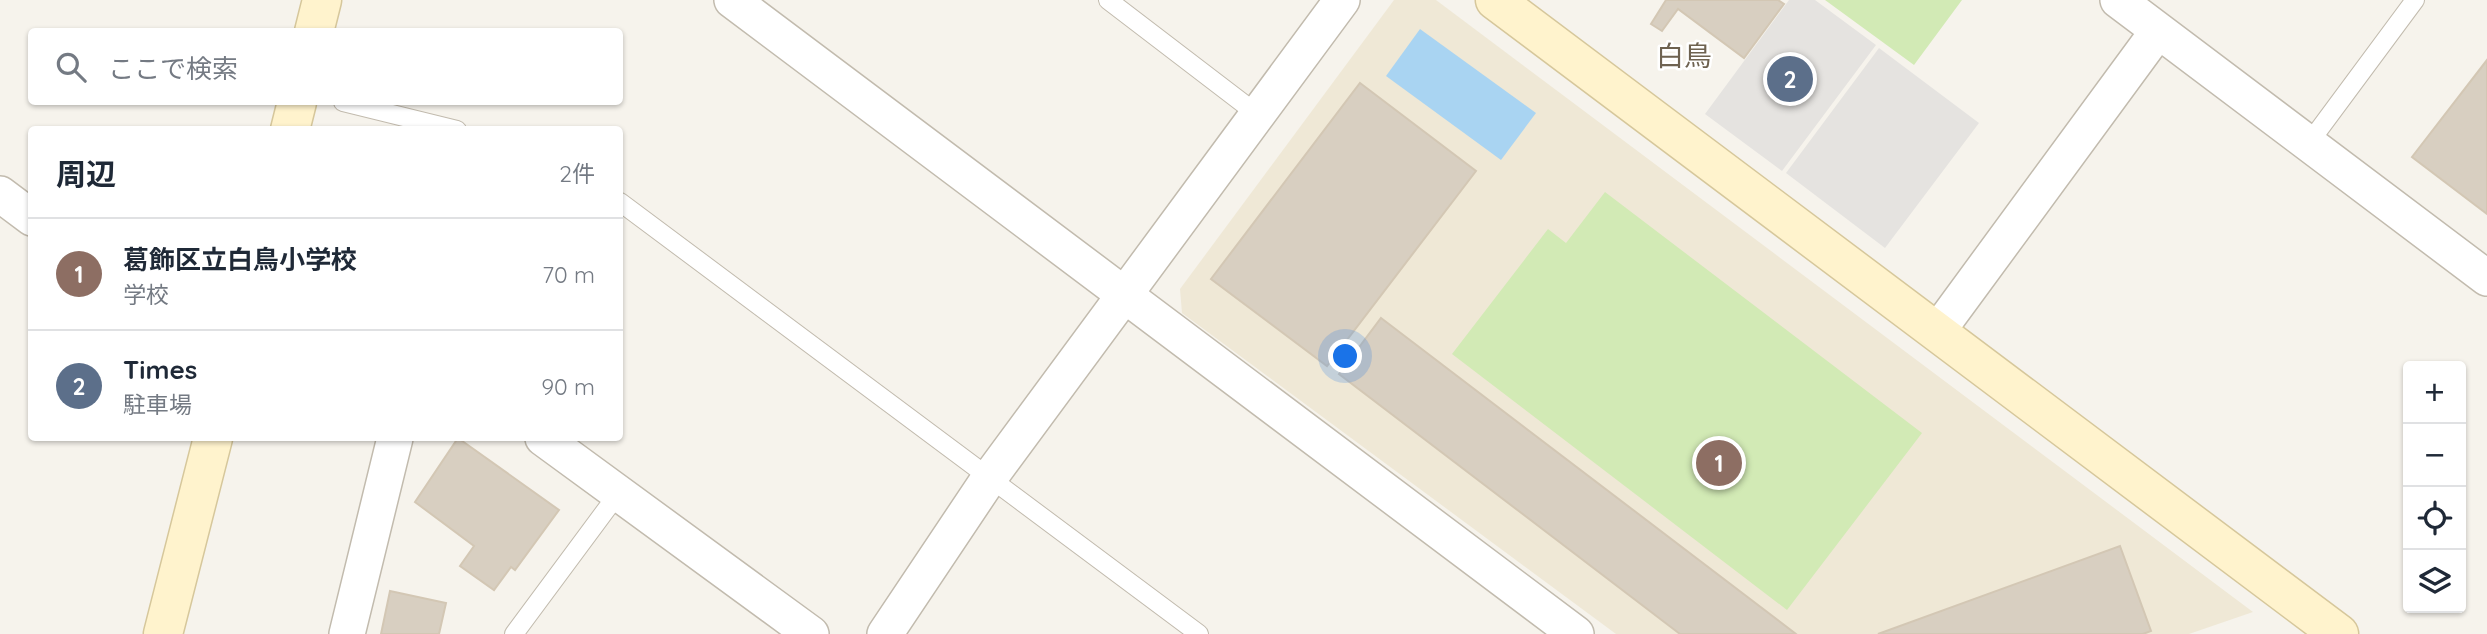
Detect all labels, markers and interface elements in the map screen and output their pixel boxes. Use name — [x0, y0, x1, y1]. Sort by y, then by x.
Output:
search box — [28, 28, 623, 105]
district label: 白鳥 — [1656, 38, 1712, 73]
icon: search — [52, 48, 90, 86]
text: ここで検索 — [108, 52, 238, 85]
pin: 2 — [1767, 53, 1813, 105]
text: 周辺 — [56, 155, 116, 193]
text: 2件 — [559, 159, 595, 188]
text: 葛飾区立白鳥小学校 — [123, 243, 357, 276]
text: 1 — [75, 260, 83, 289]
text: 70 m — [542, 260, 595, 289]
text: 学校 — [123, 280, 169, 309]
your location — [1328, 339, 1362, 373]
text: Times — [123, 353, 197, 386]
map controls — [2403, 361, 2466, 613]
button: + — [2403, 361, 2466, 424]
text: 2 — [72, 372, 86, 401]
text: 90 m — [541, 372, 595, 401]
text: 駐車場 — [123, 390, 192, 419]
button: − — [2403, 424, 2466, 487]
pin: 1 — [1696, 437, 1742, 489]
button: locate — [2403, 487, 2466, 550]
button: layers — [2403, 550, 2466, 613]

